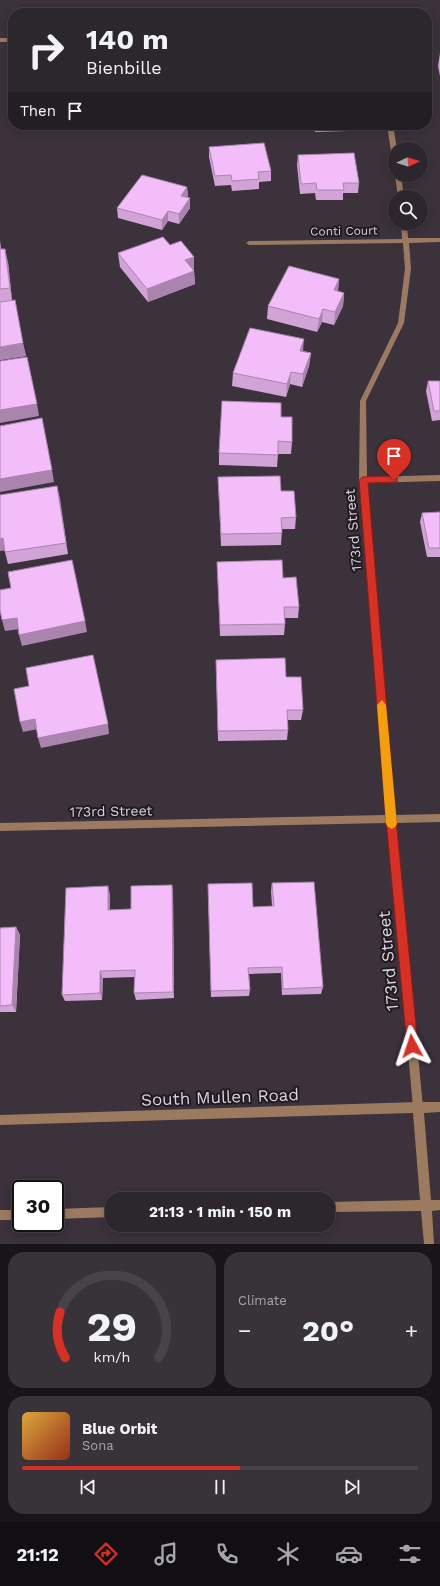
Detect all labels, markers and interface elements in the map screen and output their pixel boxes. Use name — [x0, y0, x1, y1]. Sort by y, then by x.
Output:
text: 140 m — [86, 23, 169, 56]
icon: right — [20, 24, 72, 76]
text: Bienbille — [86, 57, 162, 78]
icon: arrive — [64, 100, 86, 122]
text: Then — [20, 102, 56, 120]
north arrow — [388, 142, 428, 182]
map controls — [388, 142, 428, 230]
button: search — [388, 190, 428, 230]
street label: Conti Court — [310, 223, 378, 239]
pin — [377, 439, 411, 480]
icon: arrive — [383, 445, 405, 467]
street label: 173rd Street — [341, 488, 365, 572]
street label: 173rd Street — [70, 802, 153, 820]
street label: 173rd Street — [374, 910, 402, 1012]
position arrow — [391, 1025, 433, 1067]
street label: South Mullen Road — [141, 1084, 299, 1110]
speed limit sign: 30 — [12, 1180, 64, 1232]
text: 21:13 · 1 min · 150 m — [149, 1203, 291, 1221]
text: Climate — [238, 1293, 287, 1308]
text: 29 — [87, 1302, 137, 1351]
text: 20° — [302, 1313, 354, 1348]
text: − — [238, 1318, 251, 1343]
text: + — [405, 1318, 418, 1343]
text: km/h — [94, 1349, 130, 1365]
text: Blue Orbit — [82, 1420, 157, 1438]
text: Sona — [82, 1438, 114, 1453]
icon: previous — [77, 1476, 99, 1498]
icon: pause — [209, 1476, 231, 1498]
icon: next — [341, 1476, 363, 1498]
icon: directions — [92, 1540, 120, 1568]
icon: music — [152, 1540, 180, 1568]
icon: phone — [213, 1540, 241, 1568]
icon: climate — [274, 1540, 302, 1568]
icon: car — [335, 1540, 363, 1568]
icon: filters — [396, 1540, 424, 1568]
text: 21:12 — [16, 1544, 59, 1565]

